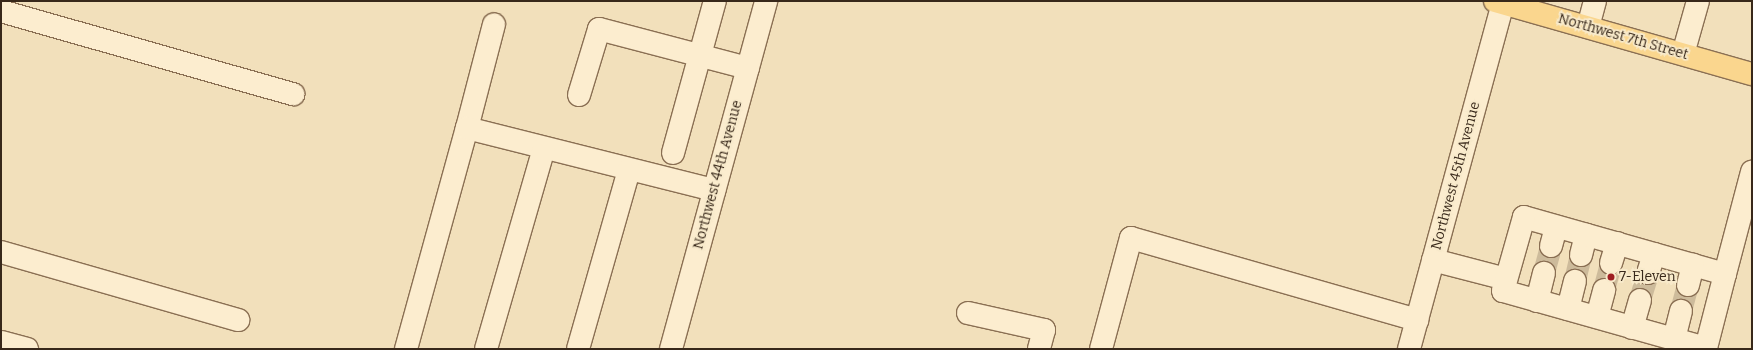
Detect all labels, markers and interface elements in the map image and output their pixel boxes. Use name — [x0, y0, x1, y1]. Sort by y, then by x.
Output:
street label: Northwest 7th Street — [1556, 10, 1690, 64]
street label: Northwest 44th Avenue — [690, 99, 746, 251]
street label: Northwest 45th Avenue — [1428, 100, 1484, 252]
place label: 7-Eleven — [1619, 269, 1676, 285]
marker: 7-Eleven — [1606, 272, 1616, 282]

